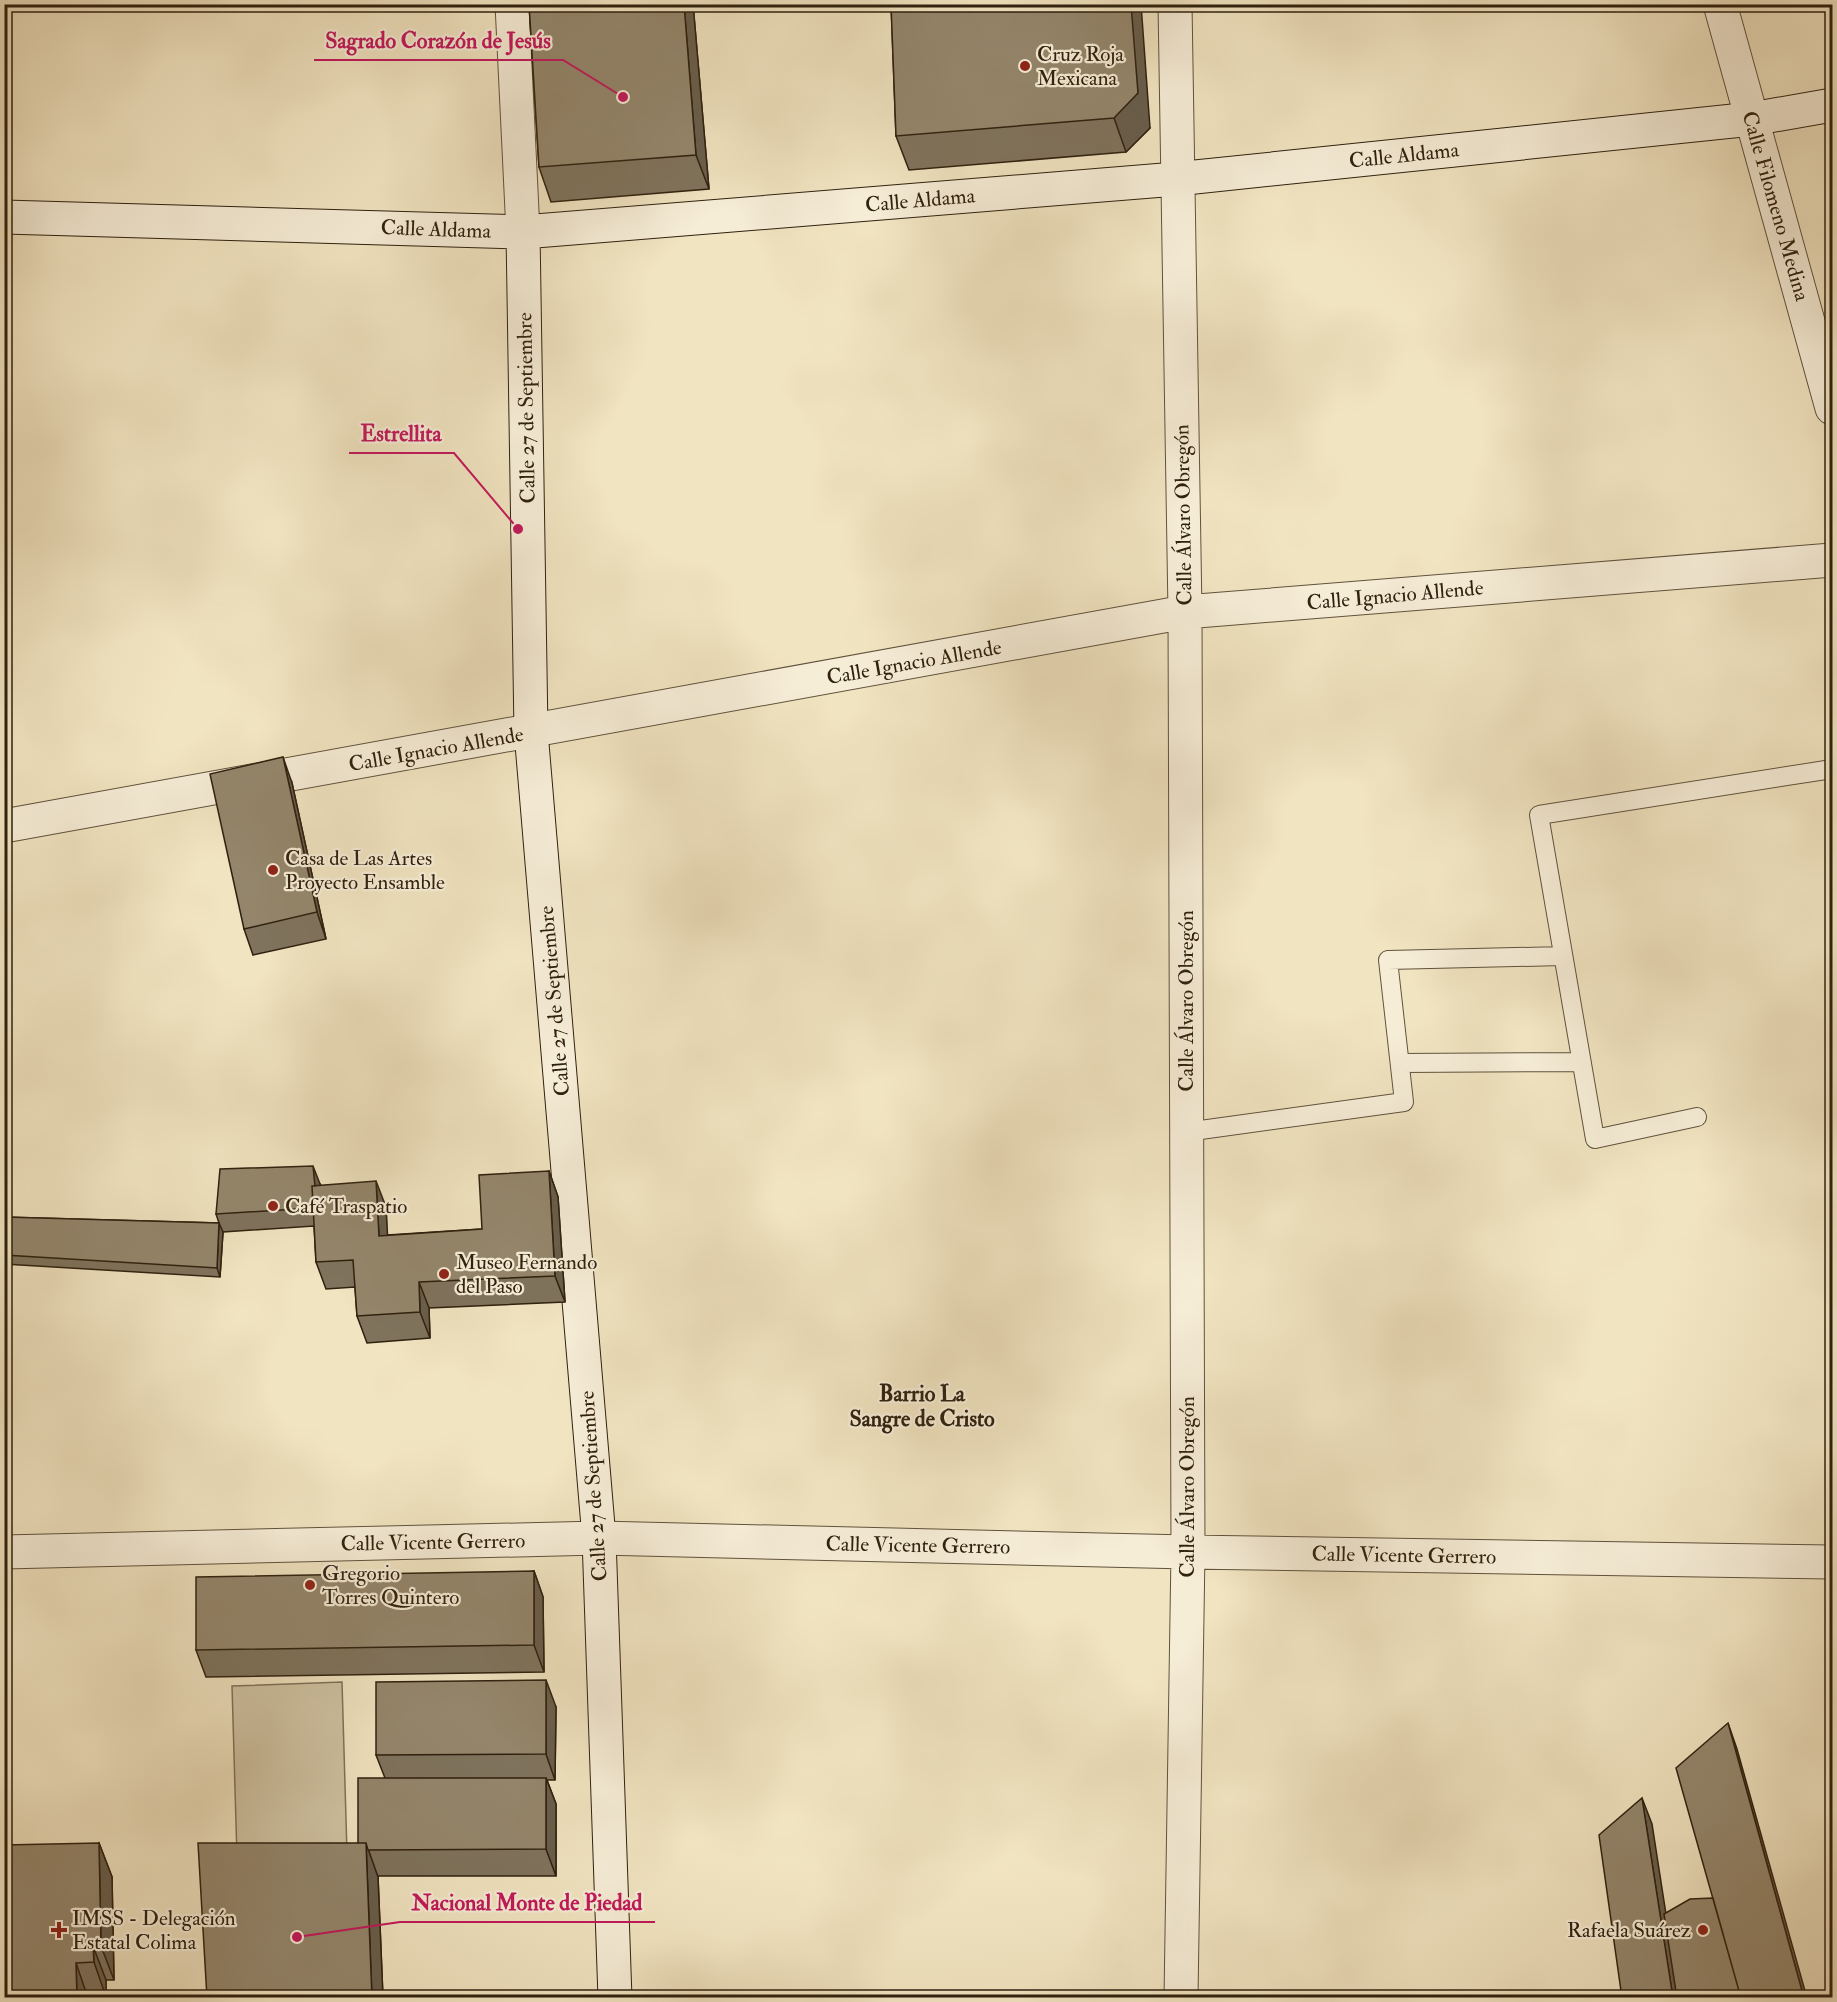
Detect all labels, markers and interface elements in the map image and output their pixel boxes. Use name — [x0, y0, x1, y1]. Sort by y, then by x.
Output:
callout: Sagrado Corazón de Jesús — [314, 20, 563, 60]
text: Sagrado Corazón de Jesús — [325, 27, 551, 56]
place label: Cruz Roja Mexicana — [1037, 41, 1124, 92]
marker: Cruz Roja Mexicana — [1018, 59, 1032, 73]
street label: Calle Filomeno Medina — [1735, 108, 1816, 305]
street label: Calle Aldama — [1348, 136, 1461, 175]
street label: Calle Aldama — [864, 182, 977, 219]
street label: Calle Aldama — [380, 214, 492, 245]
street label: Calle 27 de Septiembre — [511, 312, 542, 504]
callout: Estrellita — [349, 413, 454, 453]
text: Estrellita — [360, 420, 442, 448]
street label: Calle Álvaro Obregón — [1168, 424, 1199, 606]
street label: Calle Ignacio Allende — [1306, 574, 1485, 617]
street label: Calle Ignacio Allende — [824, 634, 1004, 691]
street label: Calle Ignacio Allende — [346, 721, 526, 778]
place label: Casa de Las Artes Proyecto Ensamble — [285, 845, 445, 896]
marker: Casa de Las Artes Proyecto Ensamble — [266, 863, 280, 877]
street label: Calle 27 de Septiembre — [533, 904, 576, 1097]
street label: Calle Álvaro Obregón — [1173, 910, 1200, 1092]
place label: Café Traspatio — [285, 1193, 407, 1220]
marker: Café Traspatio — [266, 1199, 280, 1213]
place label: Museo Fernando del Paso — [456, 1249, 597, 1300]
marker: Museo Fernando del Paso — [437, 1267, 451, 1281]
district label: Barrio La Sangre de Cristo — [849, 1380, 995, 1434]
street label: Calle 27 de Septiembre — [573, 1389, 614, 1582]
street label: Calle Álvaro Obregón — [1174, 1396, 1201, 1578]
street label: Calle Vicente Gerrero — [340, 1527, 526, 1558]
street label: Calle Vicente Gerrero — [825, 1530, 1011, 1561]
street label: Calle Vicente Gerrero — [1311, 1540, 1497, 1571]
place label: Gregorio Torres Quintero — [322, 1560, 459, 1611]
marker: Gregorio Torres Quintero — [303, 1578, 317, 1592]
callout: Nacional Monte de Piedad — [400, 1882, 655, 1922]
text: Nacional Monte de Piedad — [411, 1889, 643, 1917]
place label: IMSS - Delegación Estatal Colima — [72, 1905, 236, 1956]
place label: Rafaela Suárez — [1567, 1917, 1691, 1944]
marker: IMSS - Delegación Estatal Colima — [50, 1921, 68, 1939]
marker: Rafaela Suárez — [1696, 1923, 1710, 1937]

